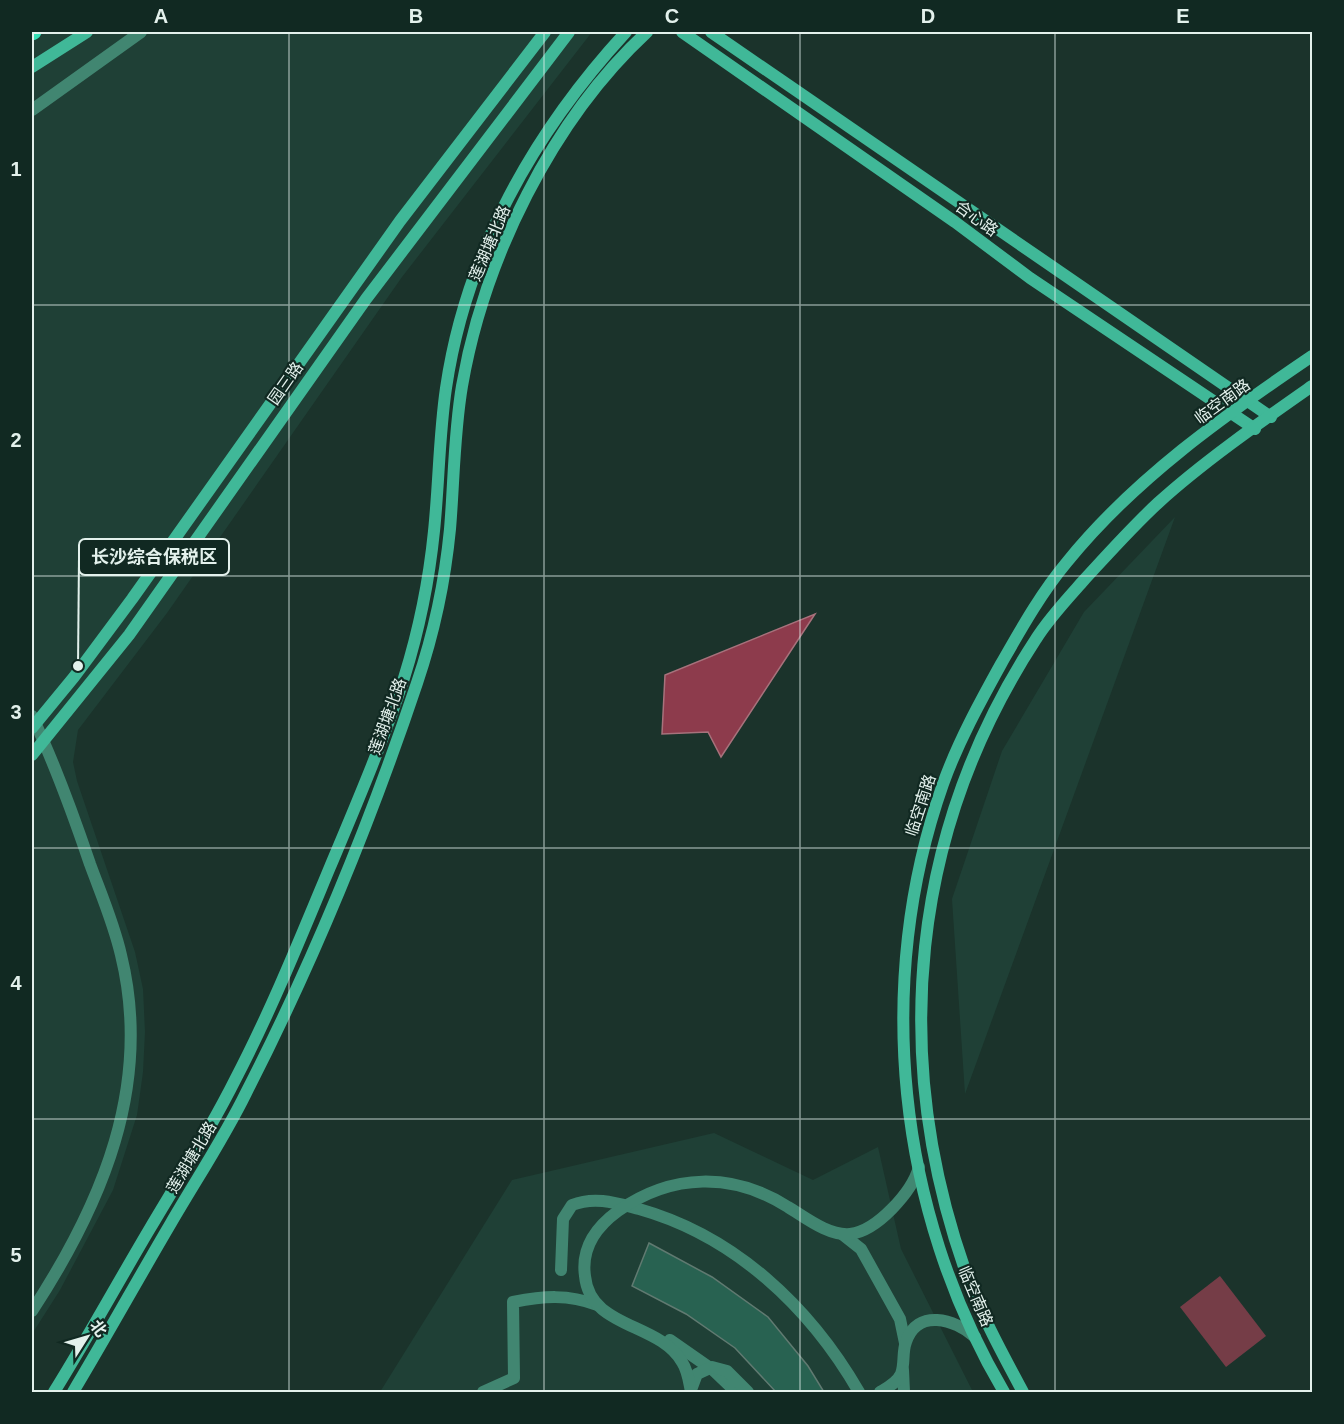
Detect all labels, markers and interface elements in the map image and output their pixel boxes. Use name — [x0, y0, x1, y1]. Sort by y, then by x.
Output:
text: A — [154, 5, 168, 27]
text: B — [409, 5, 423, 27]
text: C — [665, 5, 679, 27]
text: D — [921, 5, 935, 27]
text: E — [1176, 5, 1190, 27]
text: 1 — [10, 158, 22, 180]
street label: 合心路 — [952, 197, 1001, 239]
street label: 莲湖塘北路 — [466, 203, 513, 283]
street label: 园三路 — [265, 359, 306, 408]
street label: 临空南路 — [1191, 376, 1253, 427]
text: 2 — [10, 429, 22, 451]
callout: 长沙综合保税区 — [79, 539, 229, 575]
text: 长沙综合保税区 — [91, 547, 217, 567]
street label: 莲湖塘北路 — [366, 676, 409, 757]
text: 3 — [10, 701, 22, 723]
street label: 临空南路 — [903, 772, 938, 838]
text: 4 — [10, 972, 22, 994]
street label: 莲湖塘北路 — [164, 1119, 219, 1196]
text: 5 — [10, 1244, 22, 1266]
street label: 临空南路 — [955, 1263, 996, 1329]
north arrow — [57, 1307, 117, 1367]
text: 北 — [87, 1317, 110, 1340]

